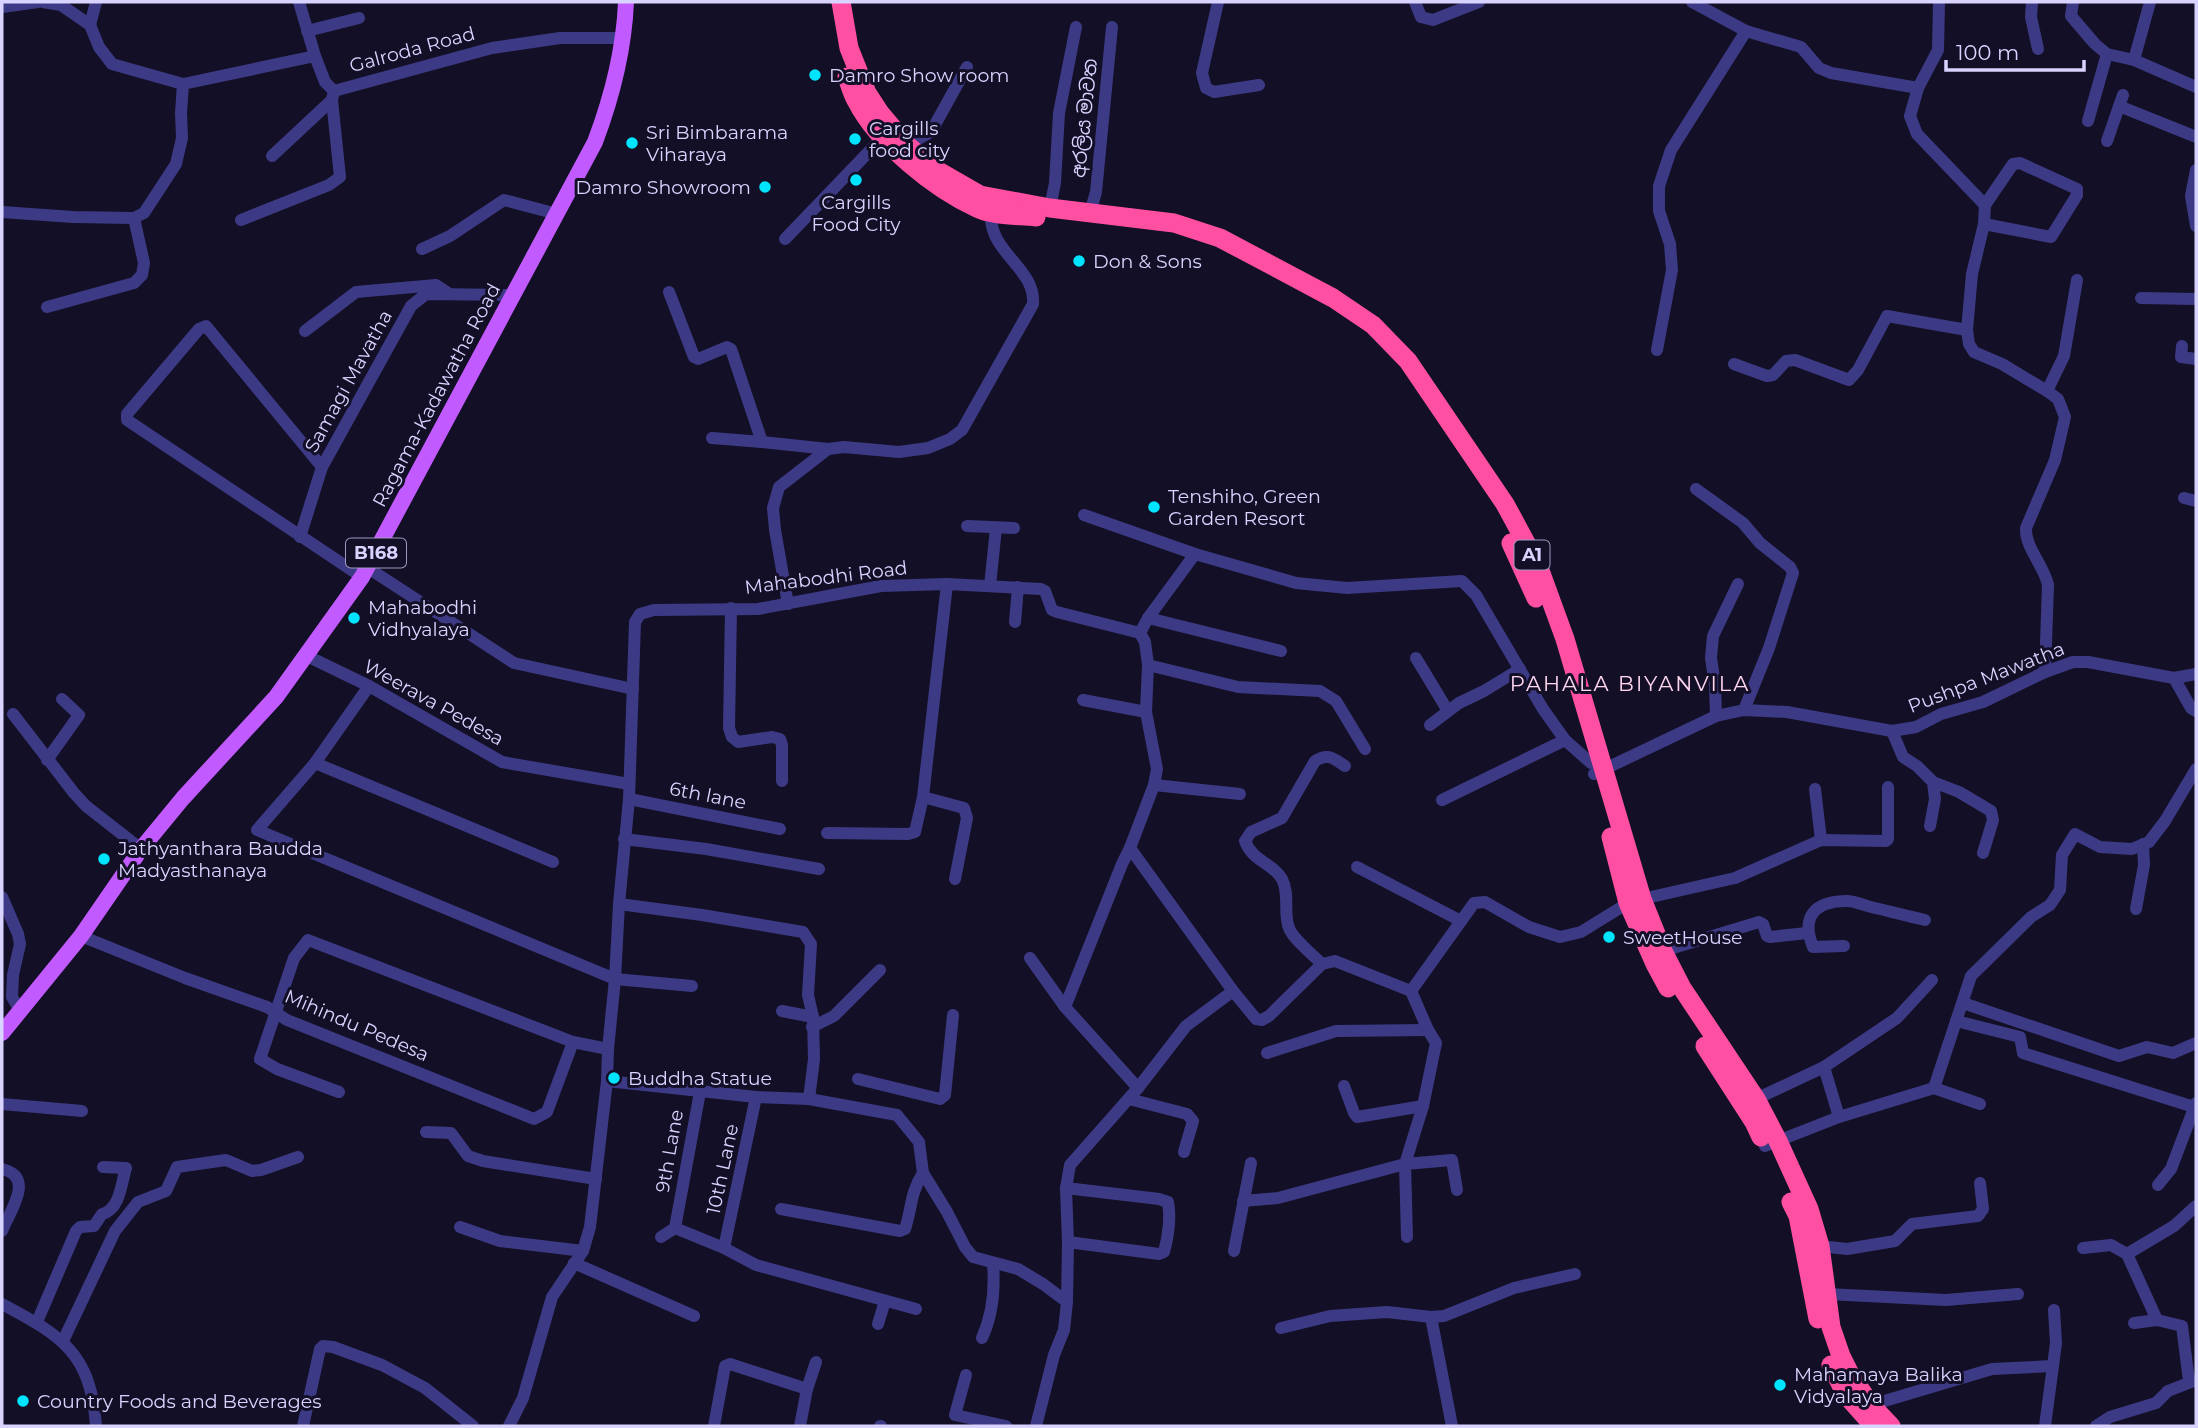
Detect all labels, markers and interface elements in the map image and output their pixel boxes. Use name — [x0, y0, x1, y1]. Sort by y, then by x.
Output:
street label: Galroda Road — [347, 22, 477, 77]
scale bar — [1946, 28, 2084, 72]
text: 100 m — [1956, 40, 2019, 65]
street label: අරලිය මාවත — [1067, 57, 1102, 179]
place label: Damro Show room — [829, 64, 1010, 87]
marker: Damro Show room — [807, 67, 823, 83]
place label: Cargills food city — [869, 117, 950, 162]
place label: Sri Bimbarama Viharaya — [646, 121, 788, 166]
marker: Cargills food city — [847, 131, 863, 147]
marker: Sri Bimbarama Viharaya — [624, 135, 640, 151]
marker: Cargills Food City — [848, 172, 864, 188]
place label: Damro Showroom — [575, 176, 751, 199]
marker: Damro Showroom — [757, 179, 773, 195]
place label: Cargills Food City — [811, 191, 901, 236]
place label: Don & Sons — [1093, 250, 1202, 273]
marker: Don & Sons — [1071, 253, 1087, 269]
street label: Ragama-Kadawatha Road — [368, 279, 505, 511]
street label: Samagi Mavatha — [300, 306, 397, 457]
place label: Tenshiho, Green Garden Resort — [1168, 485, 1321, 530]
marker: Tenshiho, Green Garden Resort — [1146, 499, 1162, 515]
road number: B168 — [346, 538, 406, 568]
road number: A1 — [1514, 540, 1550, 570]
street label: Mahabodhi Road — [743, 556, 909, 599]
place label: Mahabodhi Vidhyalaya — [368, 596, 477, 641]
marker: Mahabodhi Vidhyalaya — [346, 610, 362, 626]
street label: Pushpa Mawatha — [1905, 637, 2068, 718]
street label: Weerava Pedesa — [360, 654, 508, 750]
district label: PAHALA BIYANVILA — [1510, 671, 1750, 696]
street label: 6th lane — [668, 777, 748, 814]
place label: Jathyanthara Baudda Madyasthanaya — [117, 837, 323, 882]
marker: Jathyanthara Baudda Madyasthanaya — [96, 851, 112, 867]
place label: SweetHouse — [1623, 926, 1742, 949]
marker: SweetHouse — [1601, 929, 1617, 945]
street label: Mihindu Pedesa — [281, 985, 432, 1066]
place label: Buddha Statue — [628, 1067, 772, 1090]
marker: Buddha Statue — [606, 1070, 622, 1086]
street label: 9th Lane — [651, 1108, 688, 1194]
street label: 10th Lane — [702, 1122, 743, 1216]
place label: Mahamaya Balika Vidyalaya — [1794, 1363, 1963, 1408]
marker: Mahamaya Balika Vidyalaya — [1772, 1377, 1788, 1393]
place label: Country Foods and Beverages — [37, 1390, 322, 1413]
marker: Country Foods and Beverages — [15, 1393, 31, 1409]

